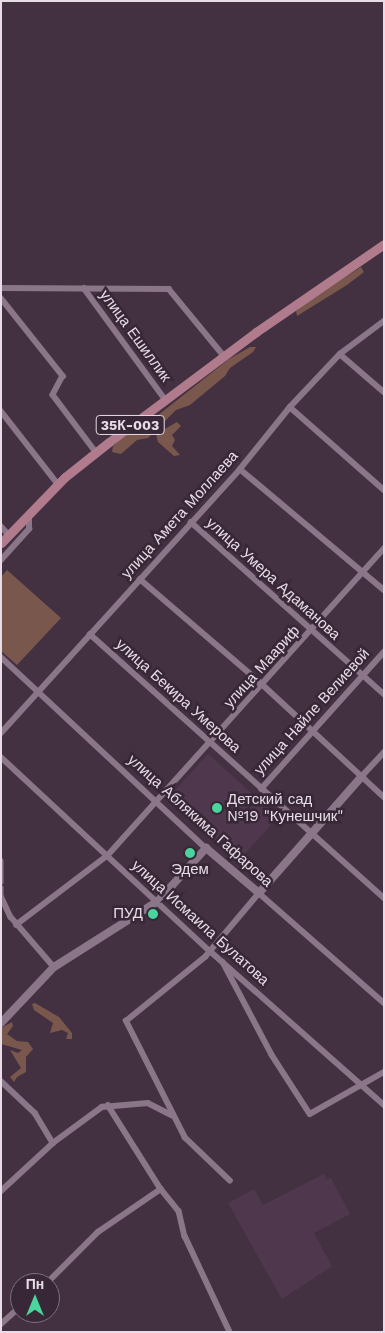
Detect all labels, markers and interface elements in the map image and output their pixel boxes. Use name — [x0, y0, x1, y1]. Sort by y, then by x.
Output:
street label: улица Ешиллик — [96, 287, 174, 385]
road number: 35К-003 — [95, 414, 165, 436]
street label: улица Амета Моллаева — [118, 447, 242, 583]
street label: улица Умера Адаманова — [202, 514, 344, 644]
street label: улица Маариф — [220, 622, 304, 712]
street label: улица Бекира Умерова — [112, 635, 244, 757]
street label: улица Найле Велиевой — [250, 645, 374, 779]
street label: улица Аблякима Гафарова — [124, 751, 276, 891]
place label: Детский сад №19 "Кунешчик" — [227, 790, 343, 825]
marker: Детский сад №19 "Кунешчик" — [211, 802, 223, 814]
marker: Эдем — [184, 847, 196, 859]
street label: улица Исмаила Булатова — [128, 857, 272, 989]
place label: Эдем — [171, 861, 209, 879]
place label: ПУД — [113, 905, 143, 923]
marker: ПУД — [147, 908, 159, 920]
north arrow — [10, 1273, 60, 1323]
text: Пн — [26, 1276, 44, 1292]

